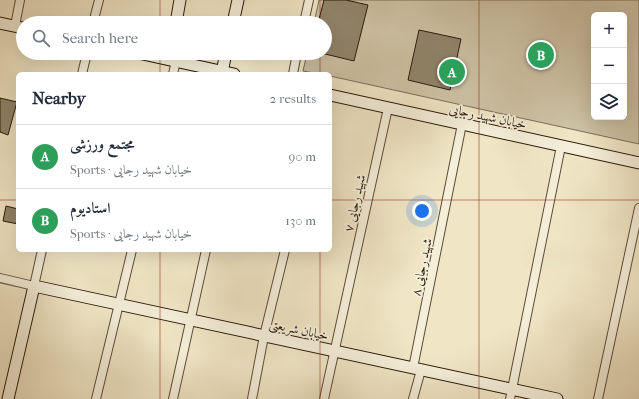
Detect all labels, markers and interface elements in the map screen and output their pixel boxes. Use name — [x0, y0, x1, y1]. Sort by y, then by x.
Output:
map controls — [591, 12, 627, 120]
button: + — [591, 12, 627, 48]
search box — [16, 16, 332, 60]
icon: search — [30, 27, 52, 49]
text: Search here — [62, 29, 138, 47]
pin: B — [528, 40, 554, 70]
button: − — [591, 48, 627, 84]
pin: A — [439, 57, 465, 87]
button: layers — [591, 84, 627, 120]
text: Nearby — [32, 88, 86, 108]
text: 2 results — [270, 91, 316, 106]
street label: خیابان شهید رجایی — [448, 101, 528, 133]
text: مجتمع ورزشی — [70, 135, 134, 153]
text: A — [41, 149, 49, 164]
text: 90 m — [288, 149, 316, 164]
text: Sports · خیابان شهید رجایی — [70, 162, 192, 177]
street label: ۷ شهید رجایی — [341, 173, 369, 234]
text: استادیوم — [70, 199, 110, 217]
your location — [412, 201, 432, 221]
text: B — [41, 213, 49, 228]
text: 130 m — [285, 213, 316, 228]
text: Sports · خیابان شهید رجایی — [70, 226, 192, 241]
street label: ۸ شهید رجایی — [408, 237, 436, 297]
street label: خیابان شریعتی — [267, 316, 330, 345]

